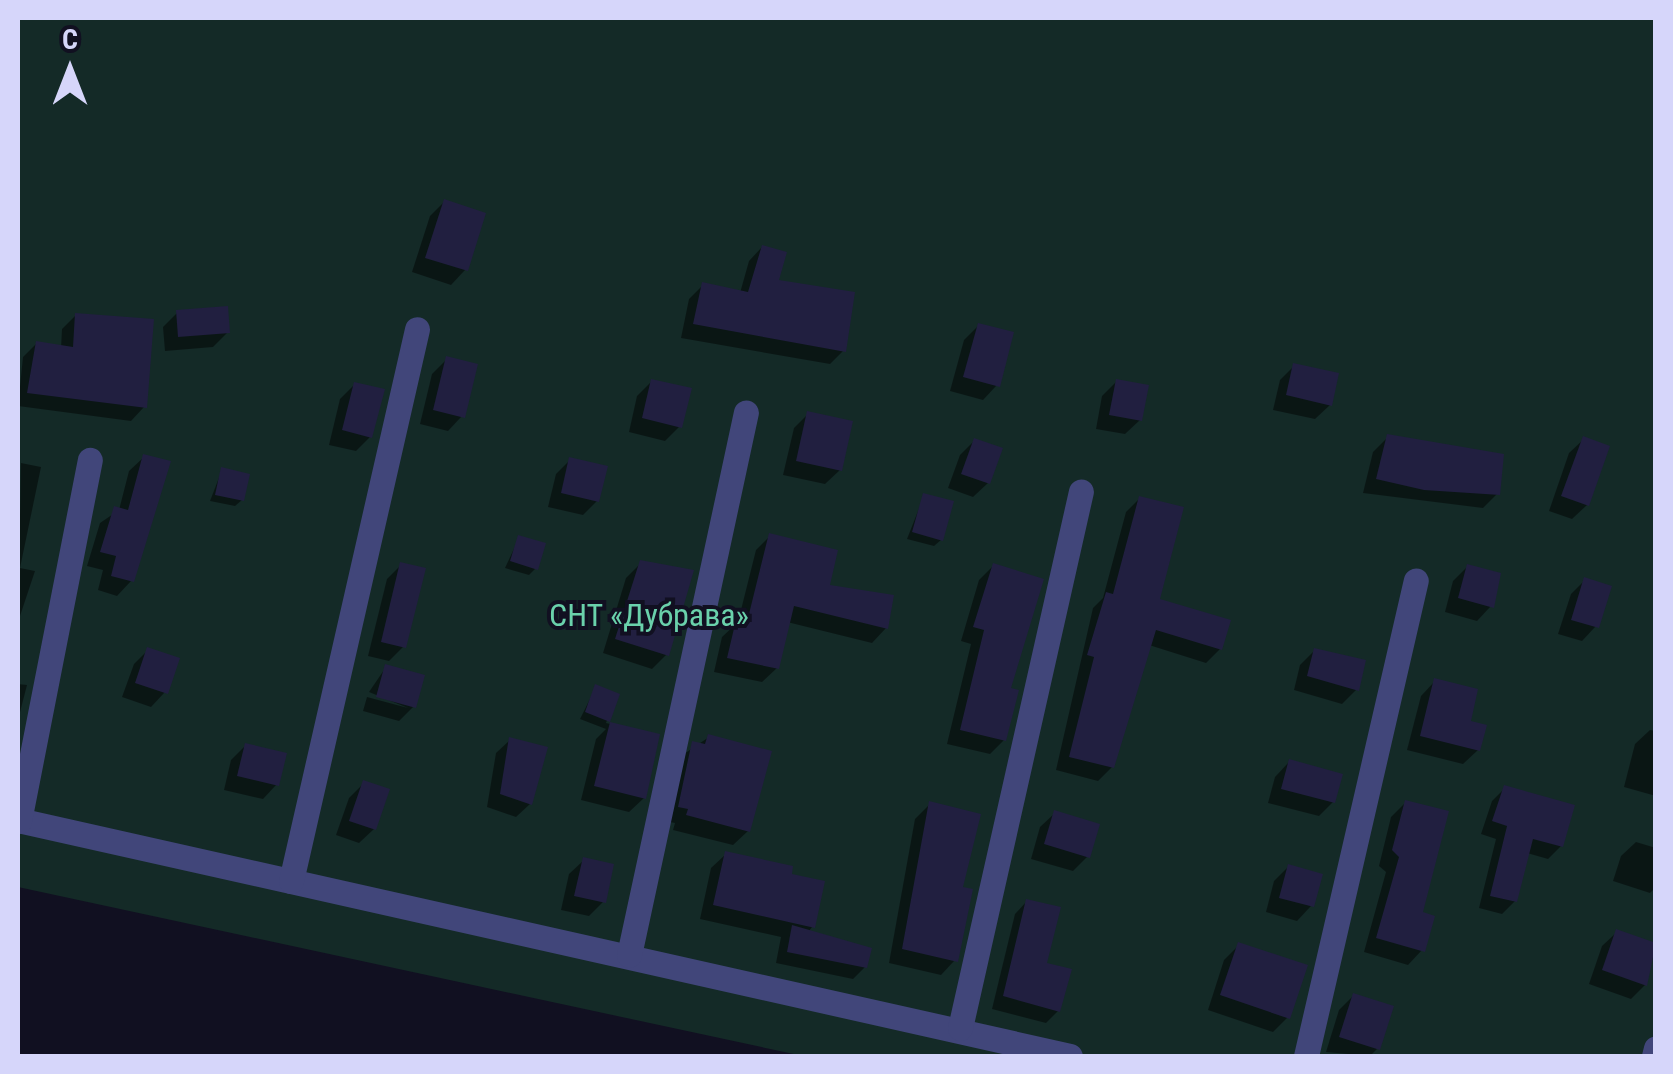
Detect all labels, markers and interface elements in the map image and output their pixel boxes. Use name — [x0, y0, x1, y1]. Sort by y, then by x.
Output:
north arrow — [20, 20, 120, 120]
text: С — [62, 23, 78, 56]
park label: СНТ «Дубрава» — [549, 596, 749, 634]

